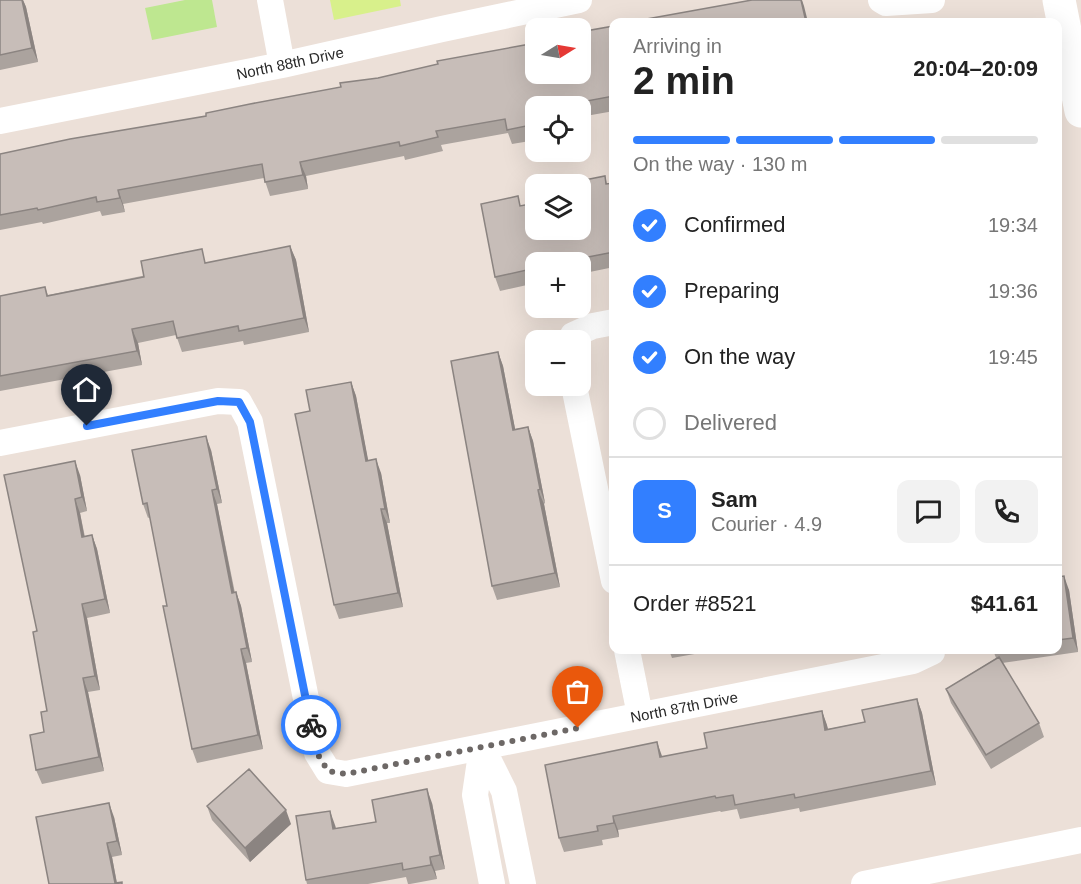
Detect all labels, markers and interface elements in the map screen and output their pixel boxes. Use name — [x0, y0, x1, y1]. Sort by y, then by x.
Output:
north arrow — [525, 18, 591, 84]
map controls — [525, 18, 591, 396]
text: Arriving in — [633, 35, 722, 57]
street label: North 88th Drive — [235, 43, 345, 83]
text: 20:04–20:09 — [913, 56, 1038, 81]
text: 2 min — [633, 59, 735, 102]
button: locate — [525, 96, 591, 162]
text: On the way · 130 m — [633, 153, 808, 175]
button: layers — [525, 174, 591, 240]
icon: check — [633, 209, 666, 242]
text: Confirmed — [684, 212, 785, 237]
text: 19:34 — [988, 214, 1038, 236]
button: + — [525, 252, 591, 318]
icon: check — [633, 275, 666, 308]
text: Preparing — [684, 278, 779, 303]
text: 19:36 — [988, 280, 1038, 302]
button: − — [525, 330, 591, 396]
icon: check — [633, 341, 666, 374]
text: On the way — [684, 344, 795, 369]
text: 19:45 — [988, 346, 1038, 368]
pin — [61, 364, 112, 426]
icon: home — [70, 373, 103, 406]
text: Delivered — [684, 410, 777, 435]
button: chat — [897, 480, 960, 543]
button: phone — [975, 480, 1038, 543]
text: Sam — [711, 487, 757, 512]
text: S — [657, 498, 672, 523]
text: Courier · 4.9 — [711, 513, 822, 535]
text: Order #8521 — [633, 591, 757, 616]
text: $41.61 — [971, 591, 1038, 616]
pin — [552, 666, 603, 728]
icon: bag — [561, 675, 594, 708]
street label: North 87th Drive — [629, 688, 739, 726]
courier — [281, 695, 341, 755]
icon: bike — [295, 709, 328, 742]

